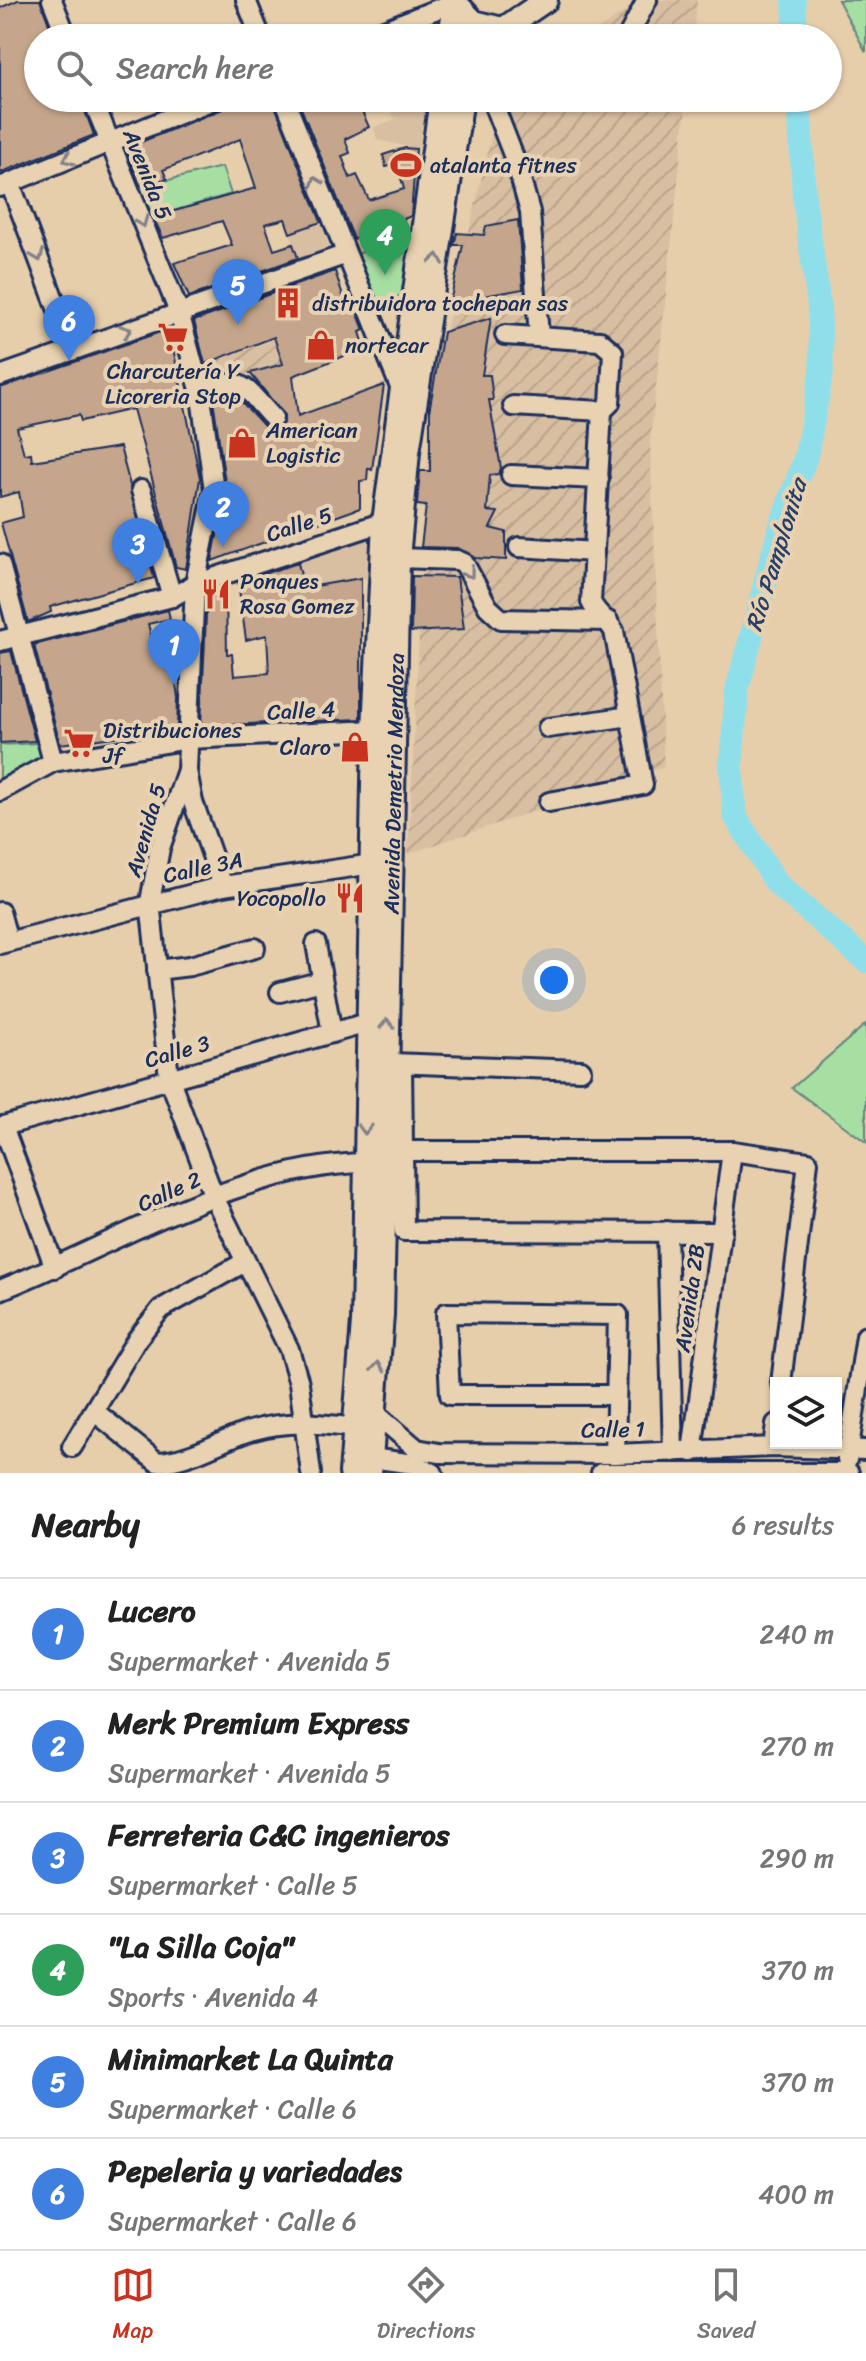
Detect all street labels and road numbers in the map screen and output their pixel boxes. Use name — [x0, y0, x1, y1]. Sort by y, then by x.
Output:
street label: Avenida 5 — [111, 122, 184, 226]
street label: Calle 5 — [261, 495, 337, 553]
street label: Avenida Demetrio Mendoza — [371, 652, 416, 916]
street label: Calle 4 — [266, 689, 336, 732]
street label: Avenida 5 — [113, 779, 177, 882]
street label: Calle 3A — [160, 840, 247, 895]
street label: Calle 3 — [140, 1024, 214, 1079]
street label: Calle 2 — [131, 1160, 208, 1223]
street label: Avenida 2B — [662, 1241, 716, 1356]
street label: Calle 1 — [581, 1409, 645, 1450]

